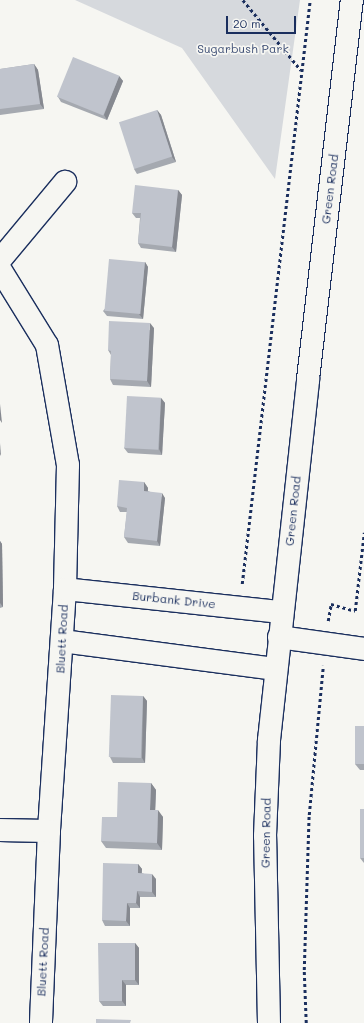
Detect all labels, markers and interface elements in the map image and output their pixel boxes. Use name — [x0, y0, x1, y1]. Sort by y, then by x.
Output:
scale bar — [228, 8, 298, 34]
text: 20 m — [233, 15, 261, 31]
park label: Sugarbush Park — [197, 42, 289, 56]
street label: Green Road — [319, 153, 341, 225]
street label: Green Road — [282, 475, 304, 547]
street label: Burbank Drive — [132, 588, 216, 612]
street label: Bluett Road — [53, 604, 71, 674]
street label: Green Road — [258, 798, 274, 868]
street label: Bluett Road — [34, 927, 52, 997]

